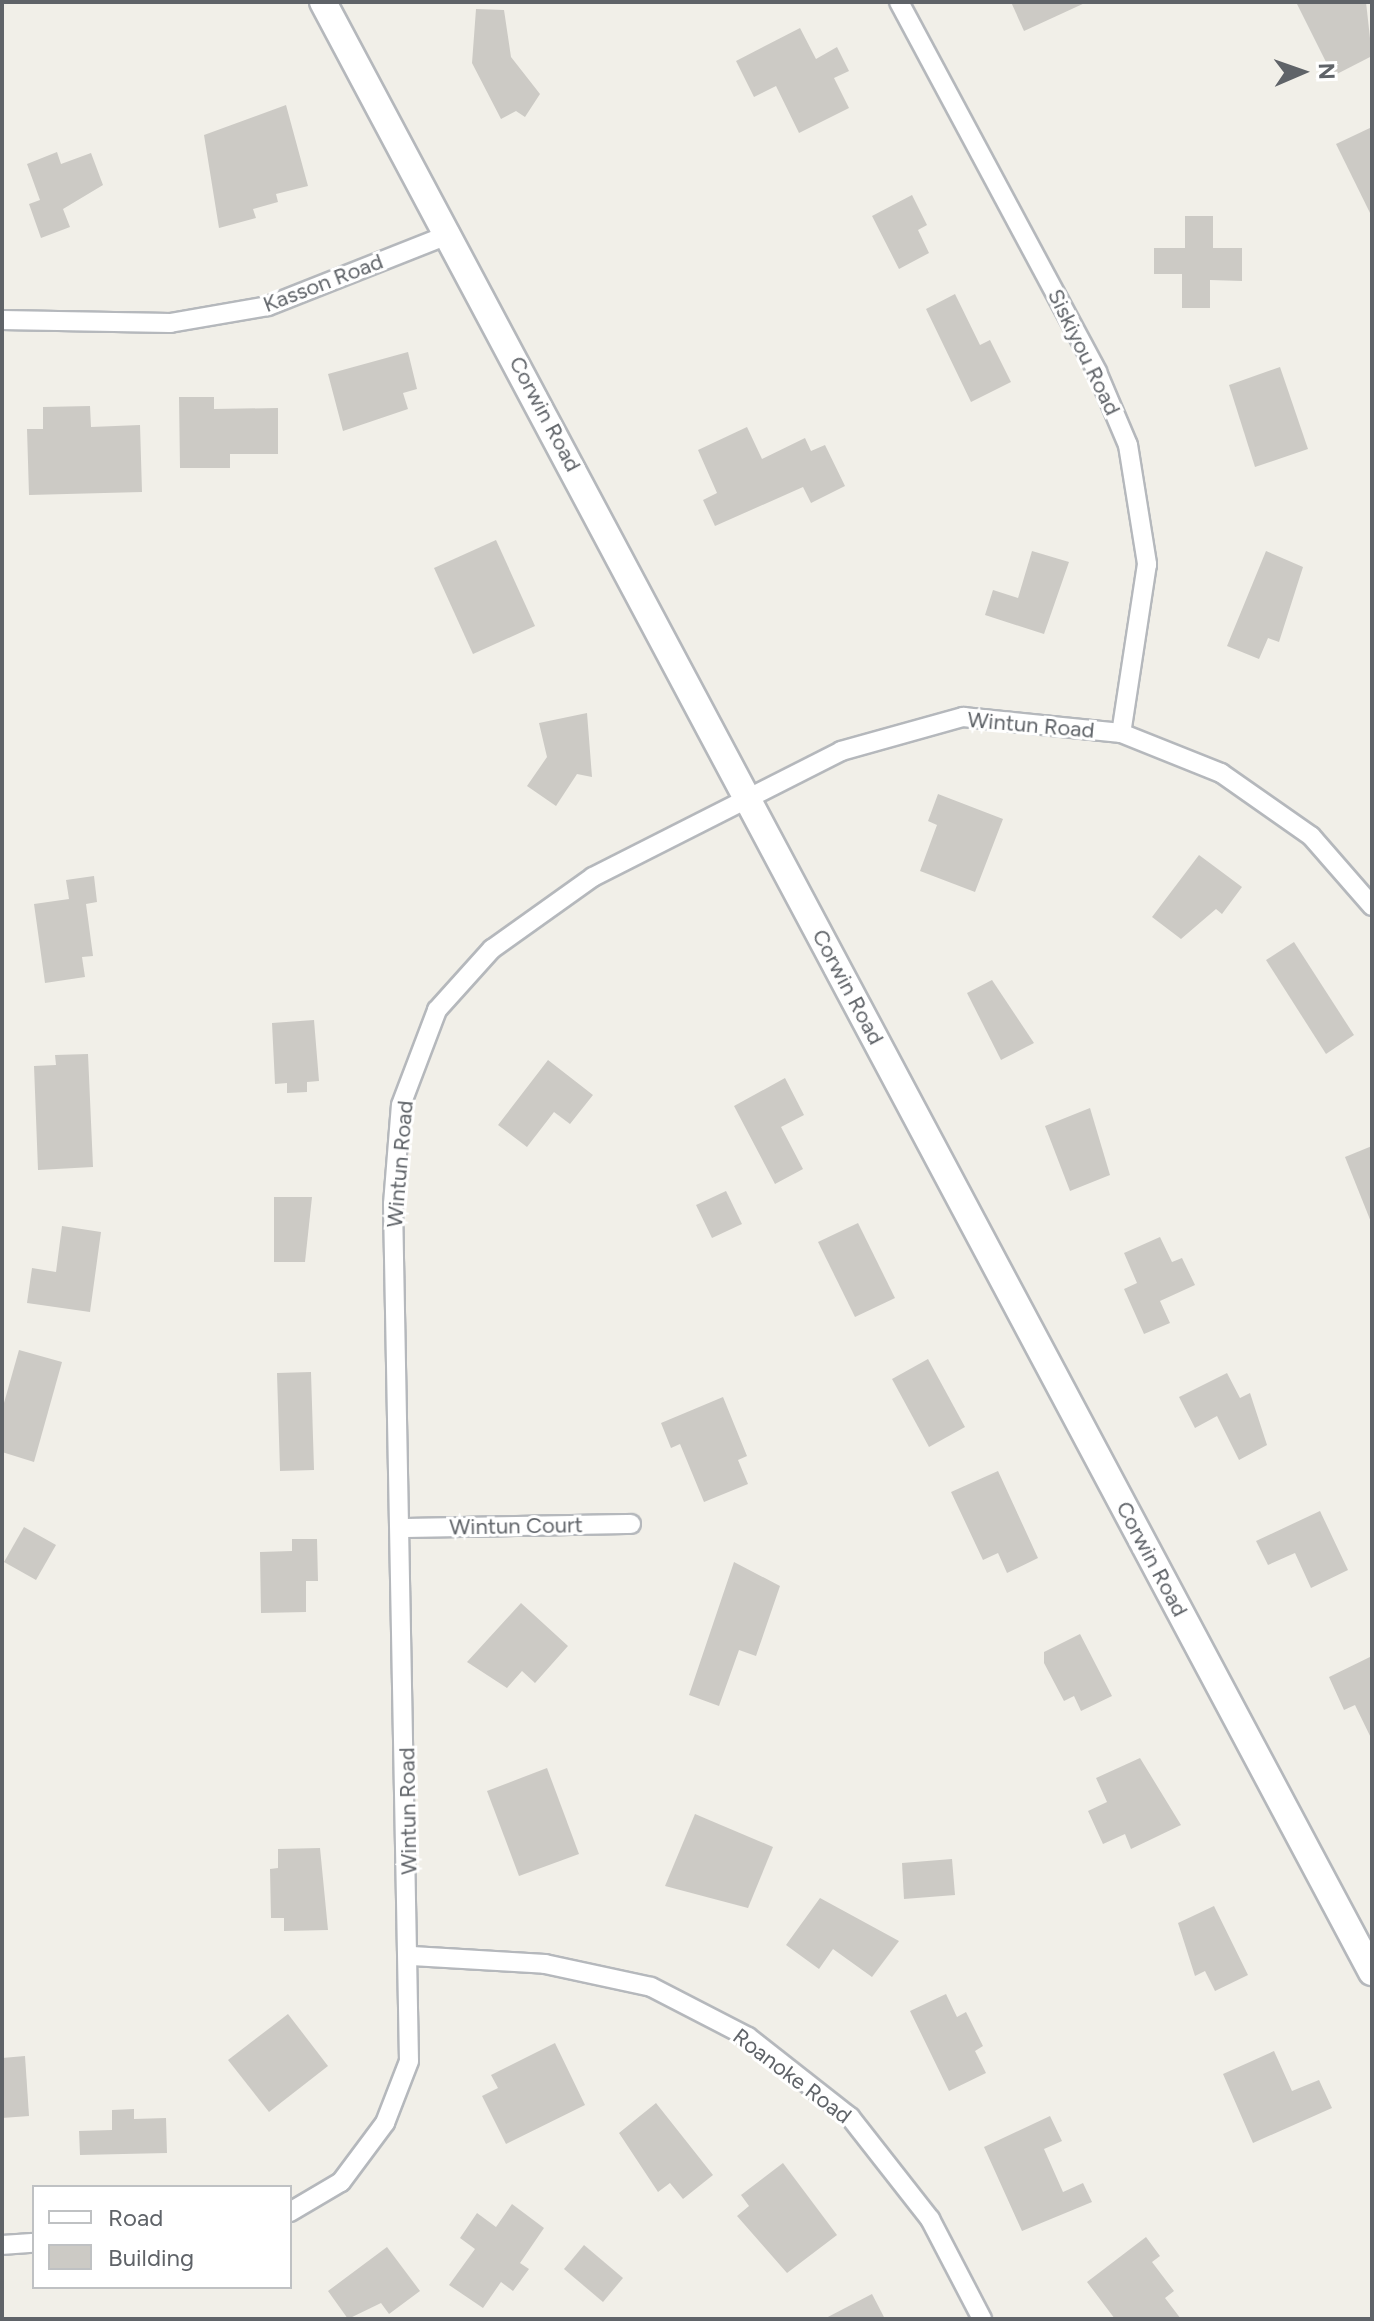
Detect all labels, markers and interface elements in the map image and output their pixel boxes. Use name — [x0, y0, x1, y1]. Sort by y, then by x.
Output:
north arrow — [1262, 32, 1342, 112]
text: N — [1313, 62, 1340, 80]
street label: Kasson Road — [259, 248, 387, 318]
street label: Siskiyou Road — [1042, 285, 1126, 419]
street label: Corwin Road — [504, 352, 586, 476]
street label: Wintun Road — [966, 706, 1096, 744]
street label: Corwin Road — [807, 925, 889, 1049]
street label: Wintun Road — [381, 1099, 419, 1229]
street label: Corwin Road — [1111, 1497, 1193, 1621]
street label: Wintun Court — [449, 1512, 583, 1540]
street label: Wintun Road — [394, 1747, 422, 1875]
street label: Roanoke Road — [728, 2023, 856, 2129]
legend — [32, 2185, 292, 2289]
text: Road — [108, 2203, 163, 2232]
text: Building — [108, 2243, 194, 2272]

